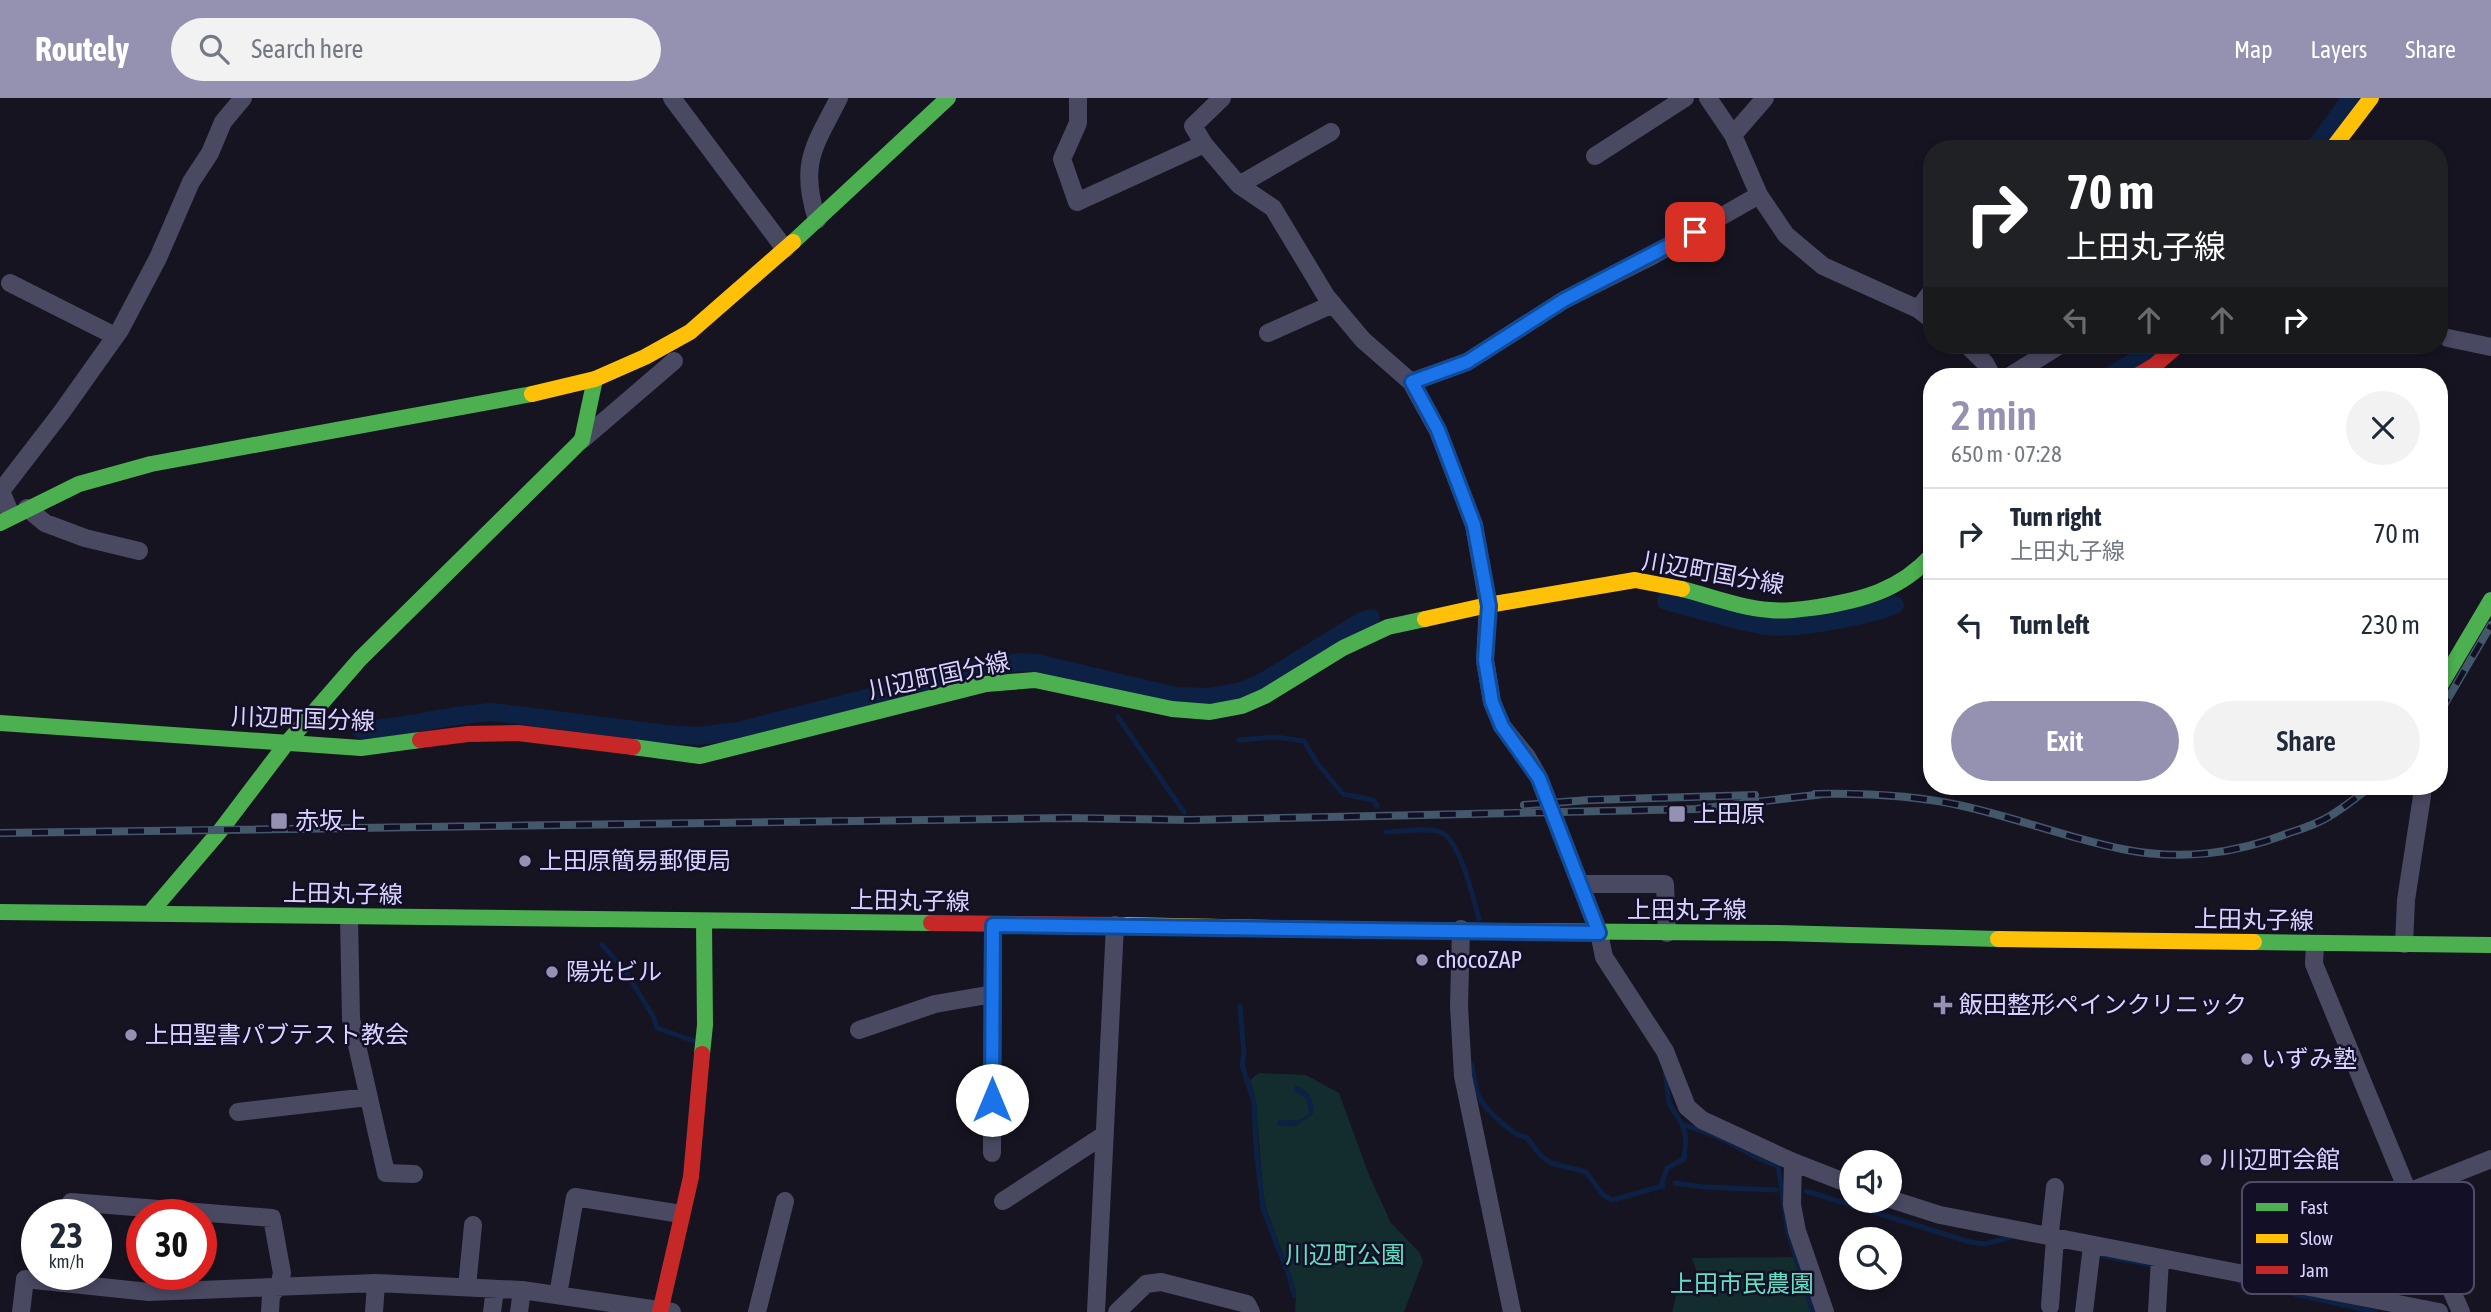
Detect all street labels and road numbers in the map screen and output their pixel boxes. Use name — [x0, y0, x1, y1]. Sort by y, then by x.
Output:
street label: 川辺町国分線 — [1640, 547, 1786, 598]
street label: 川辺町国分線 — [866, 647, 1012, 704]
street label: 川辺町国分線 — [231, 702, 375, 735]
street label: 上田丸子線 — [283, 879, 403, 908]
street label: 上田丸子線 — [850, 886, 970, 915]
street label: 上田丸子線 — [1627, 896, 1747, 923]
street label: 上田丸子線 — [2194, 905, 2314, 934]

